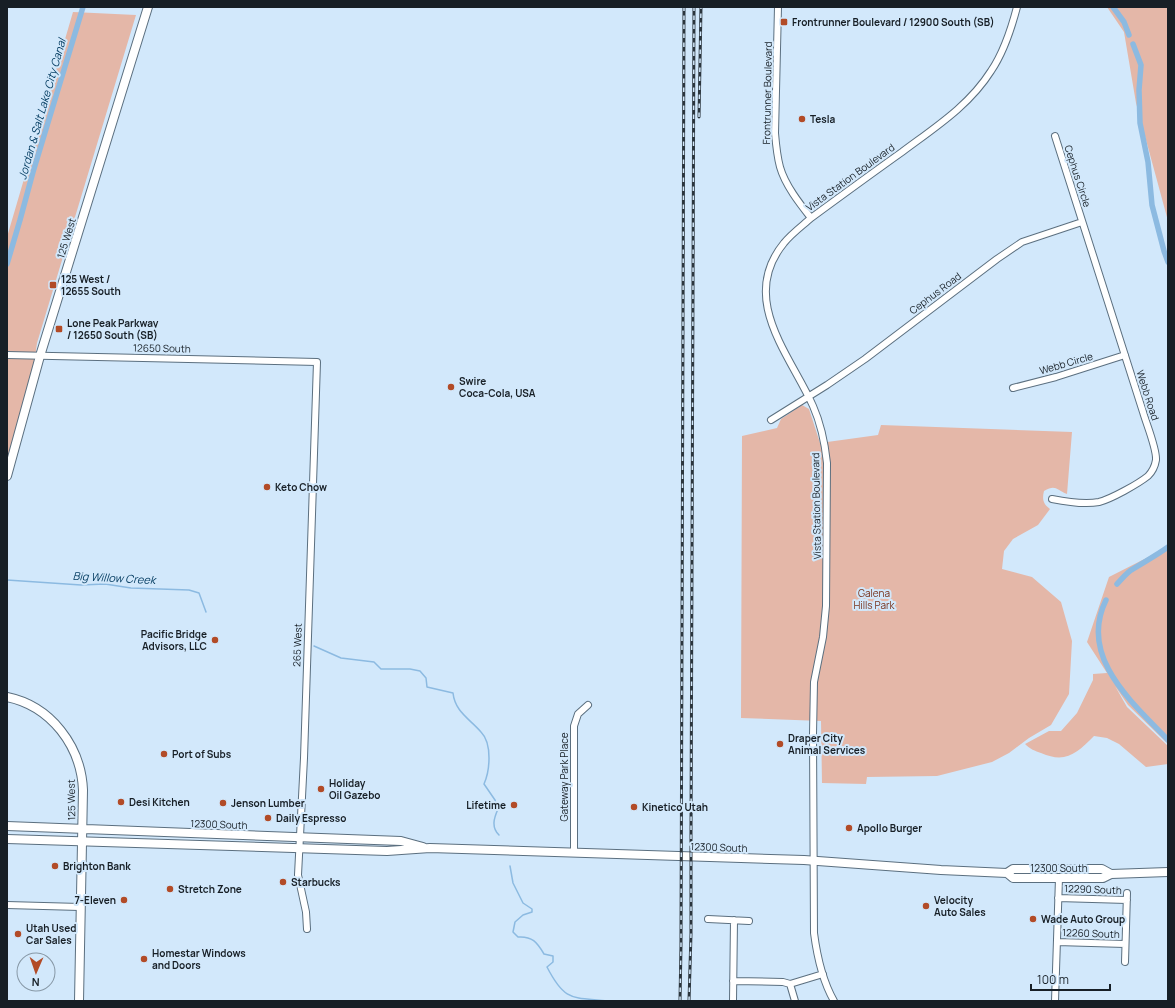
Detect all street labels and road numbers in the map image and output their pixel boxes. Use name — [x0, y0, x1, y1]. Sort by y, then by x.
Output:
street label: Frontrunner Boulevard — [759, 41, 775, 145]
street label: Vista Station Boulevard — [803, 140, 897, 214]
street label: Cephus Circle — [1061, 143, 1095, 209]
street label: 125 West — [53, 216, 79, 260]
street label: Cephus Road — [906, 269, 964, 317]
street label: 12650 South — [133, 340, 191, 356]
street label: Webb Circle — [1038, 349, 1095, 377]
street label: Webb Road — [1133, 368, 1163, 422]
street label: Vista Station Boulevard — [808, 452, 824, 559]
street label: 265 West — [289, 623, 305, 667]
street label: Gateway Park Place — [557, 732, 571, 822]
street label: 125 West — [64, 779, 78, 821]
street label: 12300 South — [190, 816, 248, 832]
street label: 12300 South — [690, 839, 748, 855]
street label: 12300 South — [1030, 861, 1088, 875]
street label: 12290 South — [1064, 881, 1122, 897]
street label: 12260 South — [1062, 925, 1120, 941]

